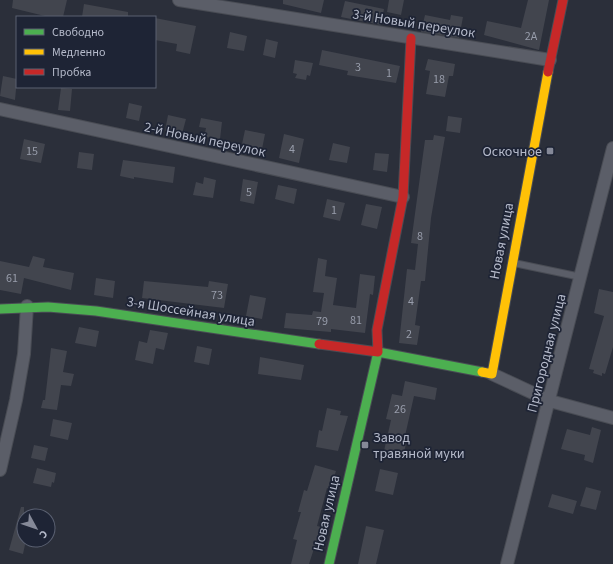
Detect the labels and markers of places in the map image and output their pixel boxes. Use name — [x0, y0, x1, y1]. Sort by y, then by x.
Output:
place label: Оскочное — [482, 142, 542, 162]
marker: Оскочное — [545, 146, 555, 156]
place label: Завод травяной муки — [373, 428, 465, 464]
marker: Завод травяной муки — [360, 440, 370, 450]

